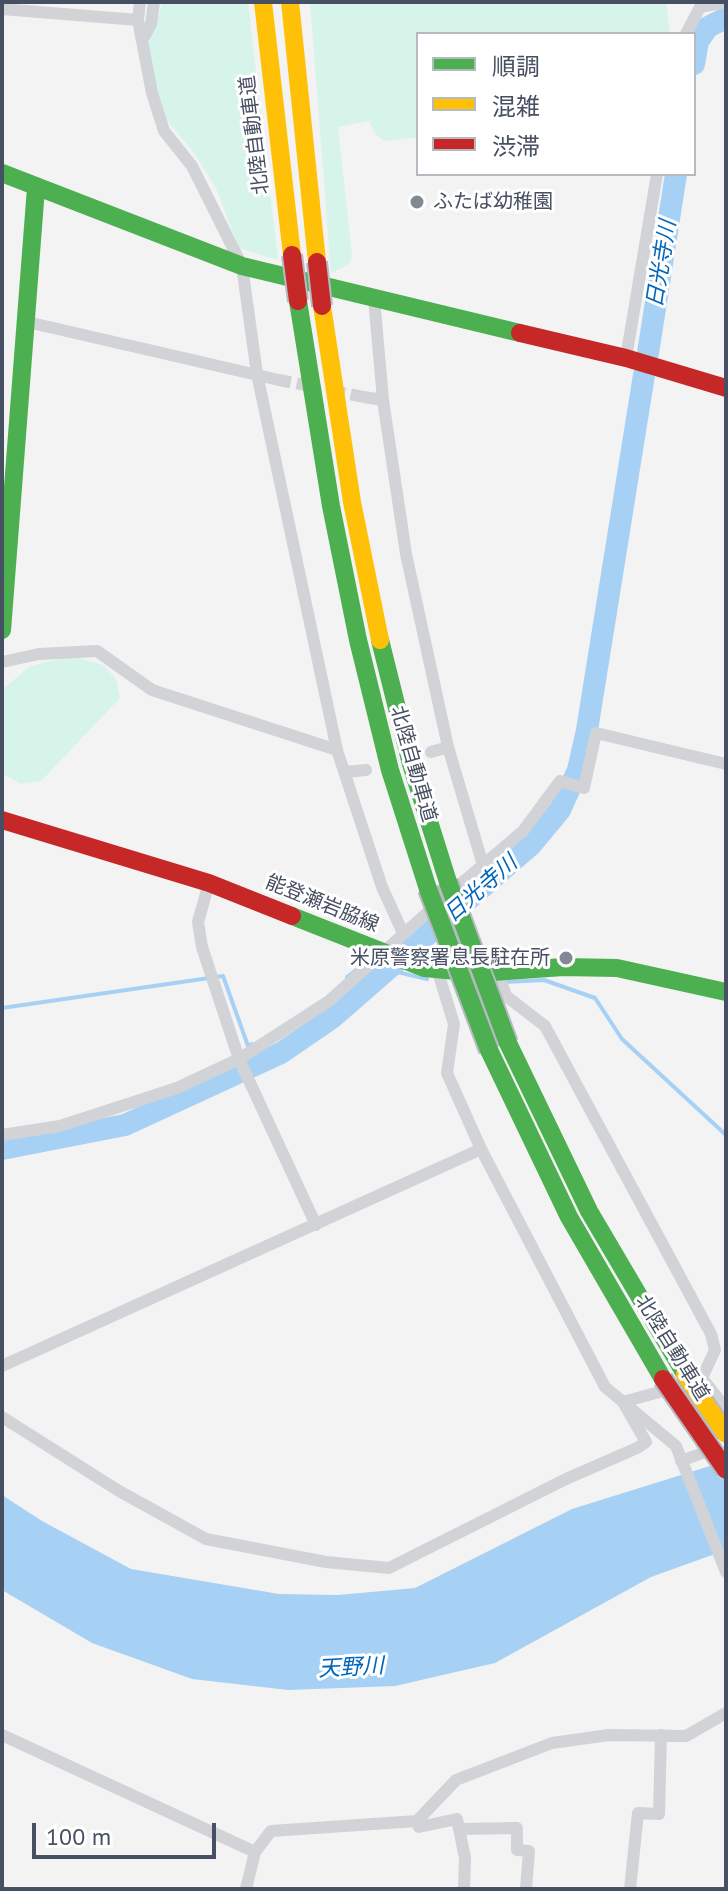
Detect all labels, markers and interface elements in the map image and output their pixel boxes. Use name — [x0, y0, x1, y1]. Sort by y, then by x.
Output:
legend — [416, 32, 696, 176]
text: 順調 — [492, 51, 540, 82]
street label: 北陸自動車道 — [236, 74, 274, 196]
text: 混雑 — [492, 91, 540, 122]
text: 渋滞 — [492, 131, 540, 162]
place label: ふたば幼稚園 — [433, 190, 553, 214]
marker: ふたば幼稚園 — [408, 193, 426, 211]
water label: 日光寺川 — [642, 218, 682, 310]
street label: 北陸自動車道 — [385, 703, 441, 825]
water label: 日光寺川 — [439, 850, 523, 928]
street label: 能登瀬岩脇線 — [262, 870, 382, 938]
place label: 米原警察署息長駐在所 — [350, 946, 550, 970]
marker: 米原警察署息長駐在所 — [557, 949, 575, 967]
street label: 北陸自動車道 — [630, 1291, 714, 1405]
water label: 天野川 — [317, 1653, 385, 1683]
scale bar — [36, 1807, 220, 1857]
text: 100 m — [46, 1821, 111, 1852]

